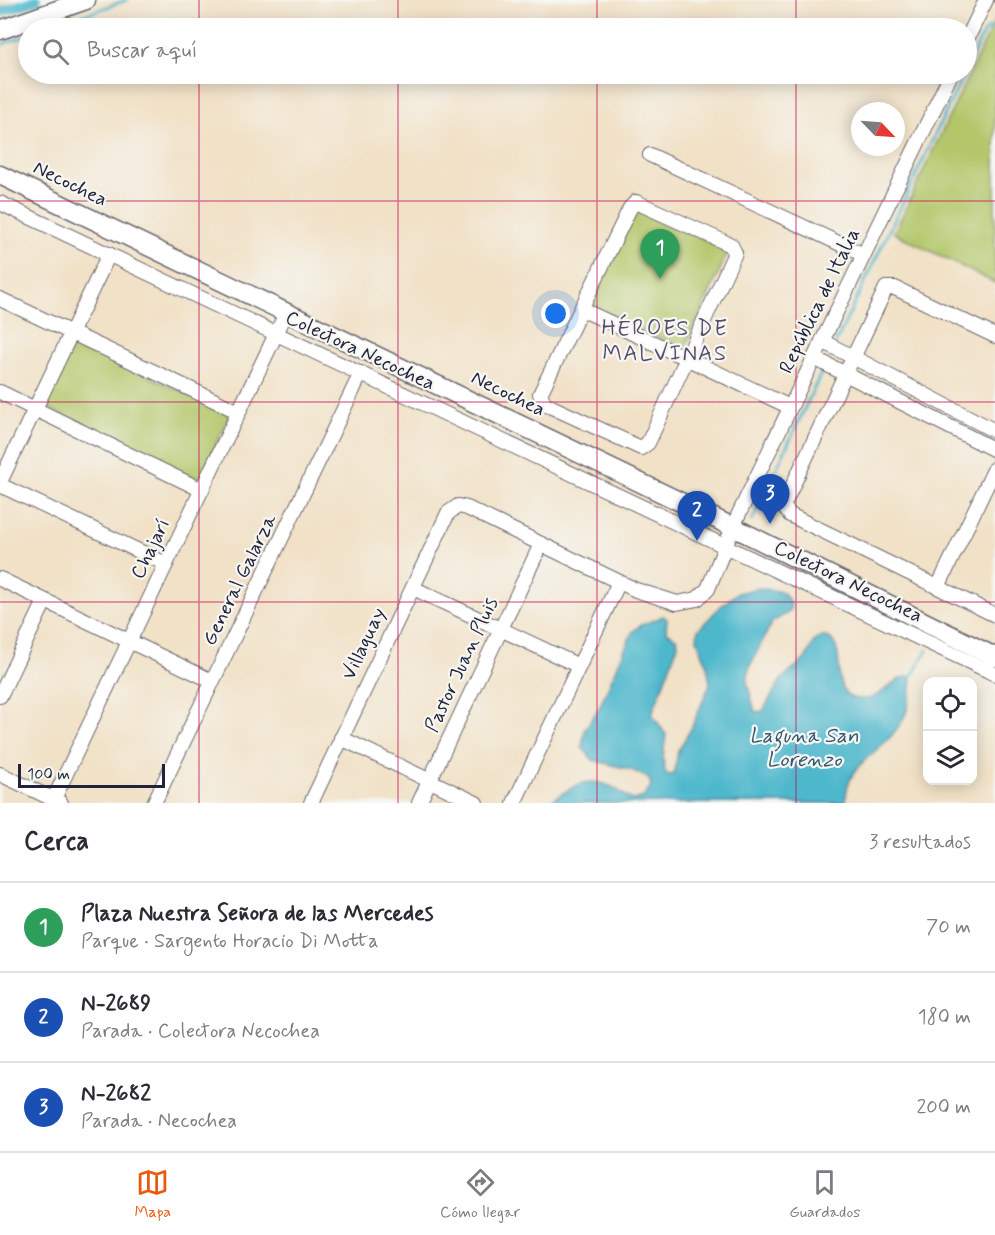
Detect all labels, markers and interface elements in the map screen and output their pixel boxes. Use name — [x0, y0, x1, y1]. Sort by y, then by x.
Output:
search box — [18, 18, 977, 84]
icon: search — [39, 35, 72, 68]
text: Buscar aquí — [87, 37, 198, 65]
north arrow — [851, 102, 905, 156]
street label: Necochea — [28, 154, 112, 214]
street label: República de Italia — [773, 224, 867, 378]
pin: 1 — [640, 230, 680, 279]
your location — [541, 299, 570, 328]
street label: Colectora Necochea — [281, 305, 439, 397]
district label: HÉROES DE MALVINAS — [602, 314, 728, 368]
street label: Necochea — [466, 364, 550, 424]
pin: 3 — [750, 474, 790, 524]
pin: 2 — [678, 492, 716, 541]
street label: General Galarza — [197, 509, 284, 650]
street label: Chajarí — [125, 514, 177, 584]
street label: Colectora Necochea — [769, 534, 927, 630]
street label: Pastor Juan Pluis — [419, 593, 505, 737]
street label: Villaguay — [336, 604, 392, 684]
map controls — [923, 677, 977, 785]
button: locate — [923, 677, 977, 731]
water label: Laguna San Lorenzo — [749, 722, 859, 774]
button: layers — [923, 731, 977, 785]
scale bar — [18, 761, 165, 788]
text: 100 m — [27, 764, 70, 785]
text: Cerca — [24, 825, 89, 859]
text: 3 resultados — [869, 829, 971, 856]
text: Plaza Nuestra Señora de las Mercedes — [81, 900, 434, 928]
text: 1 — [39, 914, 48, 941]
text: 70 m — [926, 914, 971, 941]
text: Parque · Sargento Horacio Di Motta — [81, 928, 378, 955]
text: N-2689 — [81, 990, 151, 1018]
text: 2 — [39, 1004, 48, 1031]
text: 180 m — [918, 1004, 971, 1031]
text: Parada · Colectora Necochea — [81, 1018, 320, 1045]
text: N-2682 — [81, 1080, 151, 1108]
text: 3 — [39, 1094, 48, 1121]
text: 200 m — [916, 1094, 971, 1121]
text: Parada · Necochea — [81, 1108, 237, 1135]
tab: Mapa — [135, 1166, 171, 1223]
tab: Cómo llegar — [440, 1166, 520, 1223]
tab: Guardados — [789, 1166, 860, 1223]

